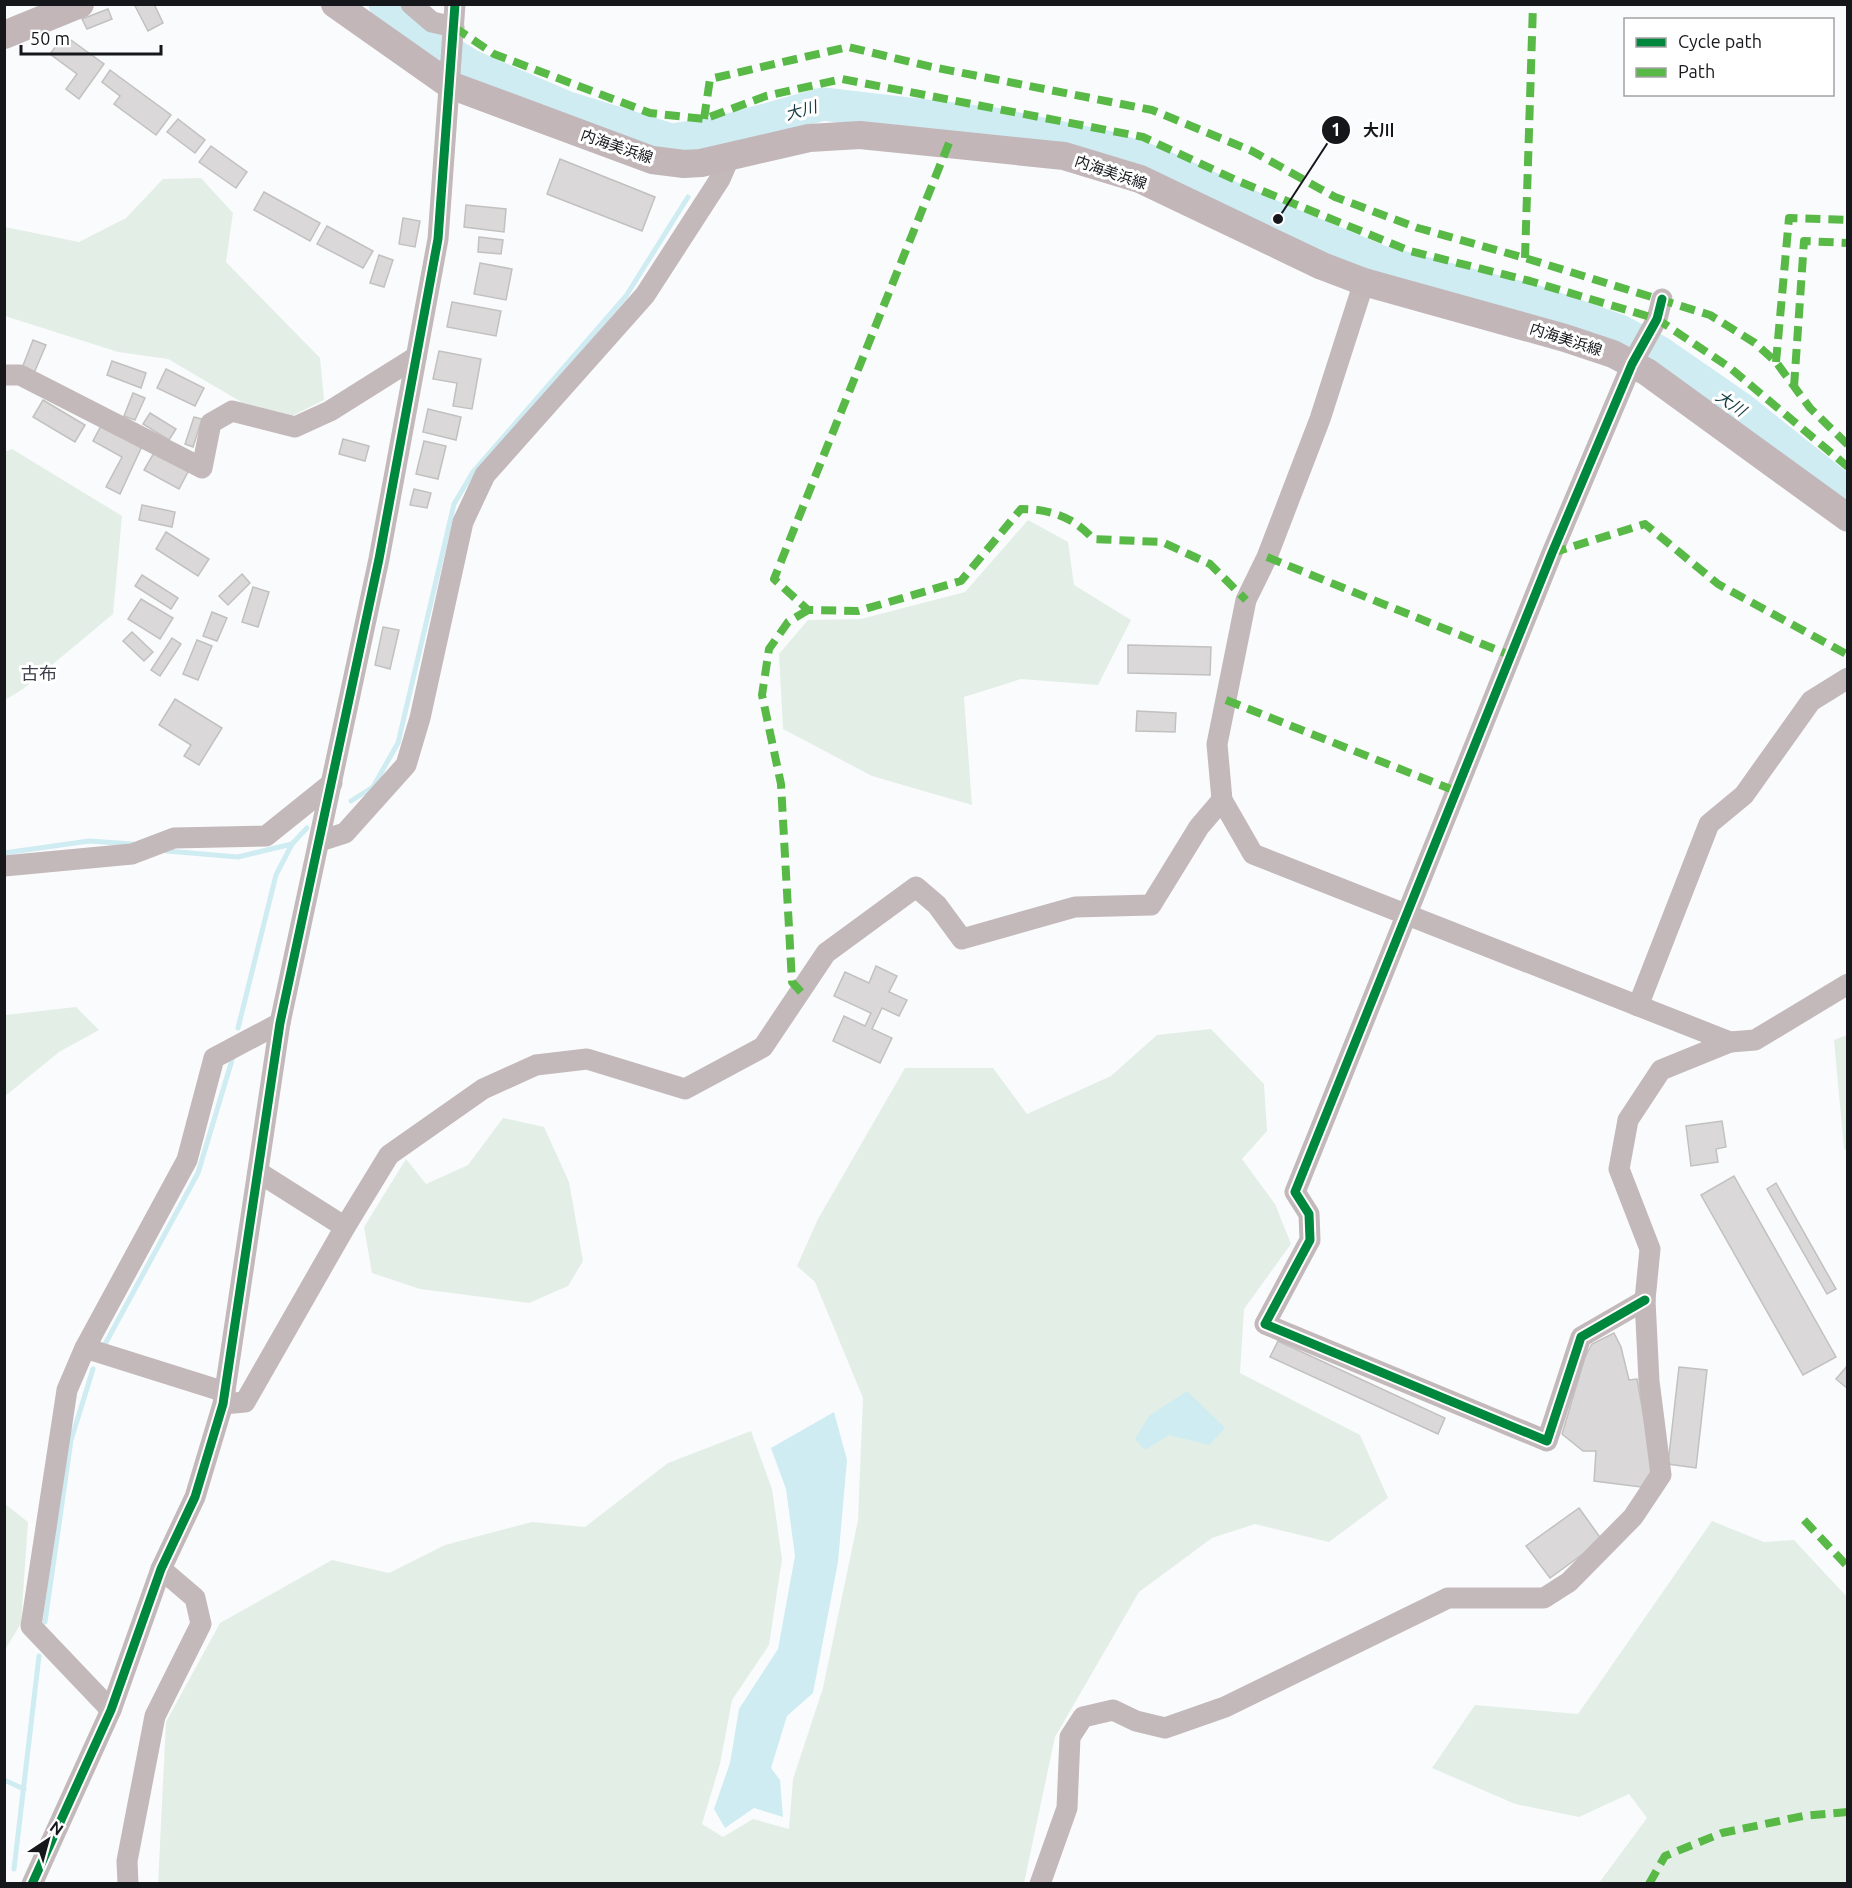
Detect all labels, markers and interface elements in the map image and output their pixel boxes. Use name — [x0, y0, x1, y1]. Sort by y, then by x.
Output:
scale bar — [21, 18, 160, 56]
legend — [1624, 18, 1834, 96]
text: 50 m — [30, 28, 70, 48]
text: Cycle path — [1678, 31, 1762, 51]
text: Path — [1678, 61, 1715, 81]
water label: 大川 — [783, 97, 821, 123]
callout: 大川 — [1321, 113, 1407, 147]
text: 1 — [1331, 119, 1341, 139]
text: 大川 — [1363, 121, 1395, 139]
street label: 内海美浜線 — [579, 126, 655, 166]
street label: 内海美浜線 — [1073, 152, 1149, 192]
street label: 内海美浜線 — [1528, 319, 1604, 359]
water label: 大川 — [1713, 387, 1751, 421]
district label: 古布 — [21, 663, 57, 683]
north arrow — [18, 1810, 78, 1870]
text: N — [47, 1817, 67, 1839]

